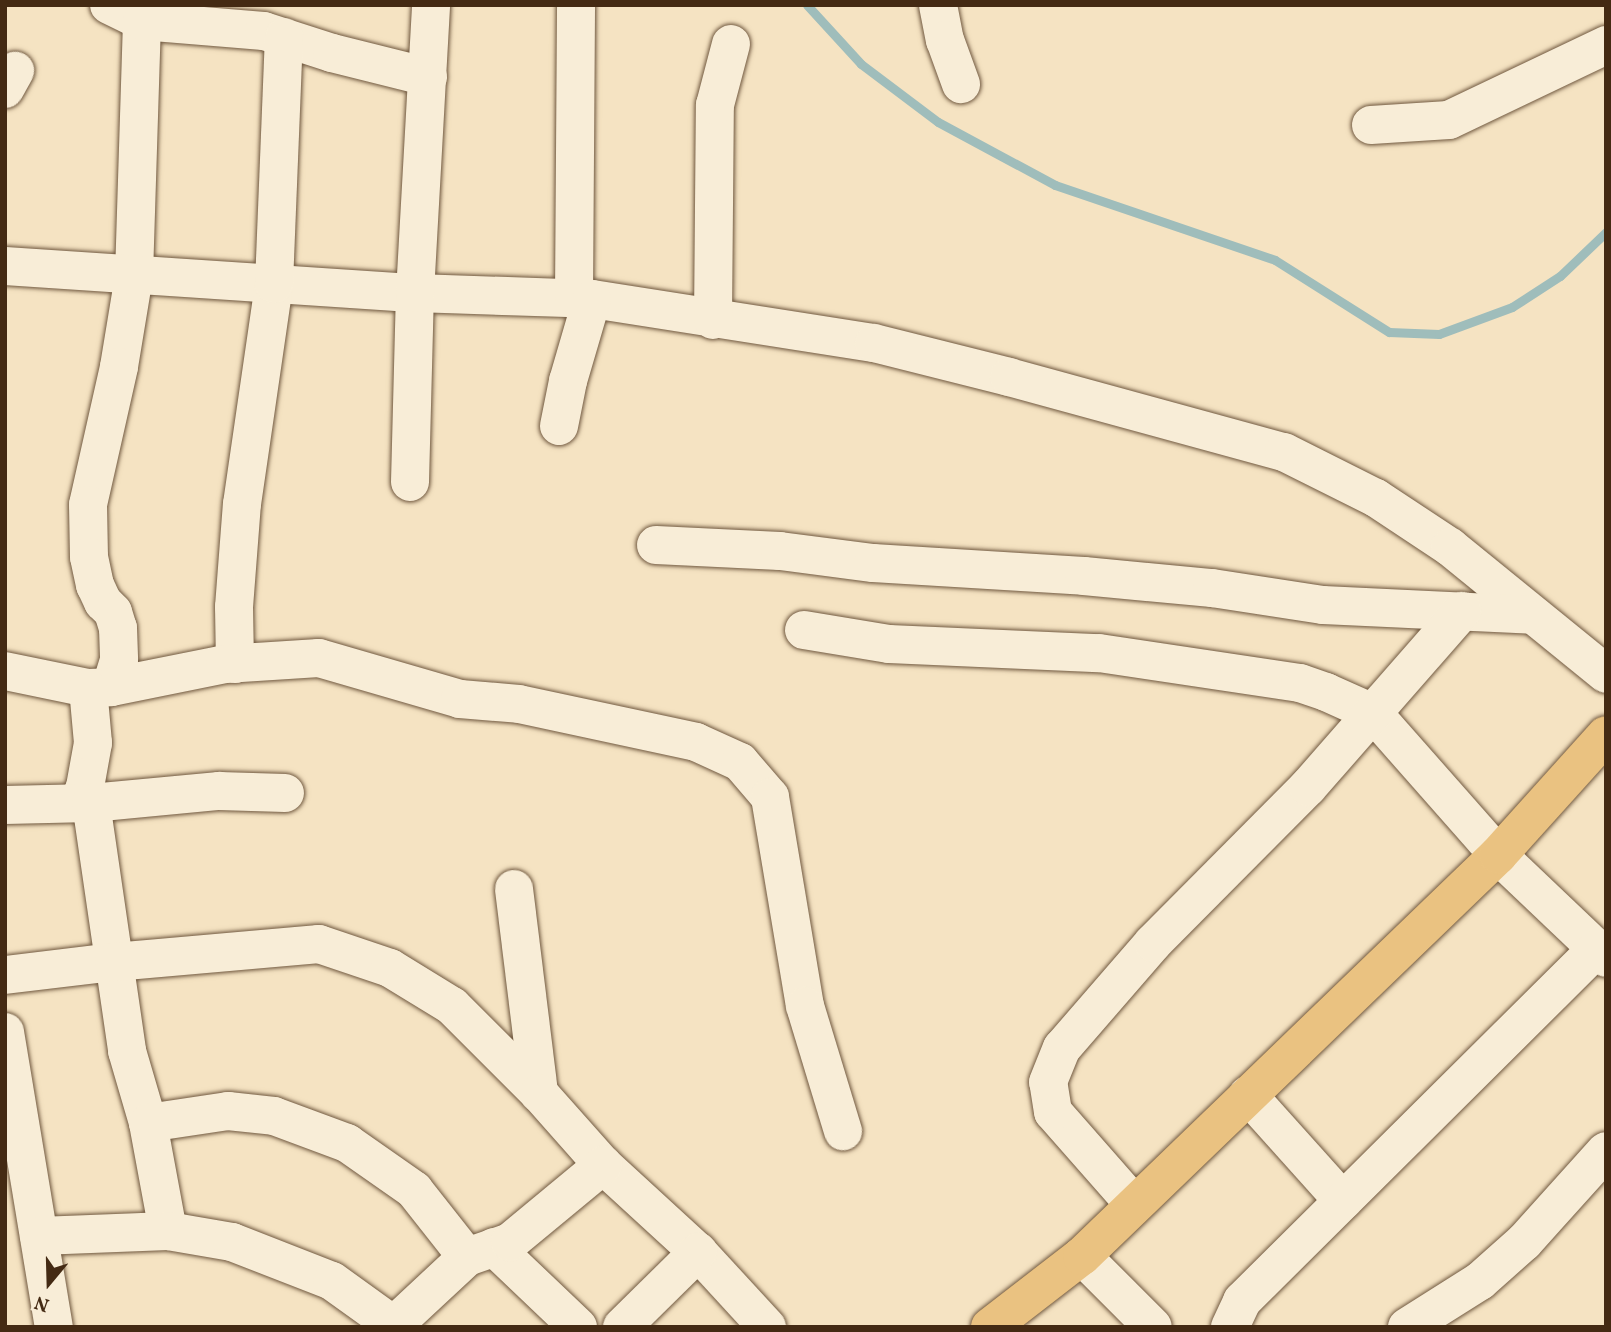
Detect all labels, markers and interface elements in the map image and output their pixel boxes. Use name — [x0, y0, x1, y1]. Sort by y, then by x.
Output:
north arrow — [14, 1248, 84, 1318]
text: N — [31, 1288, 53, 1317]

